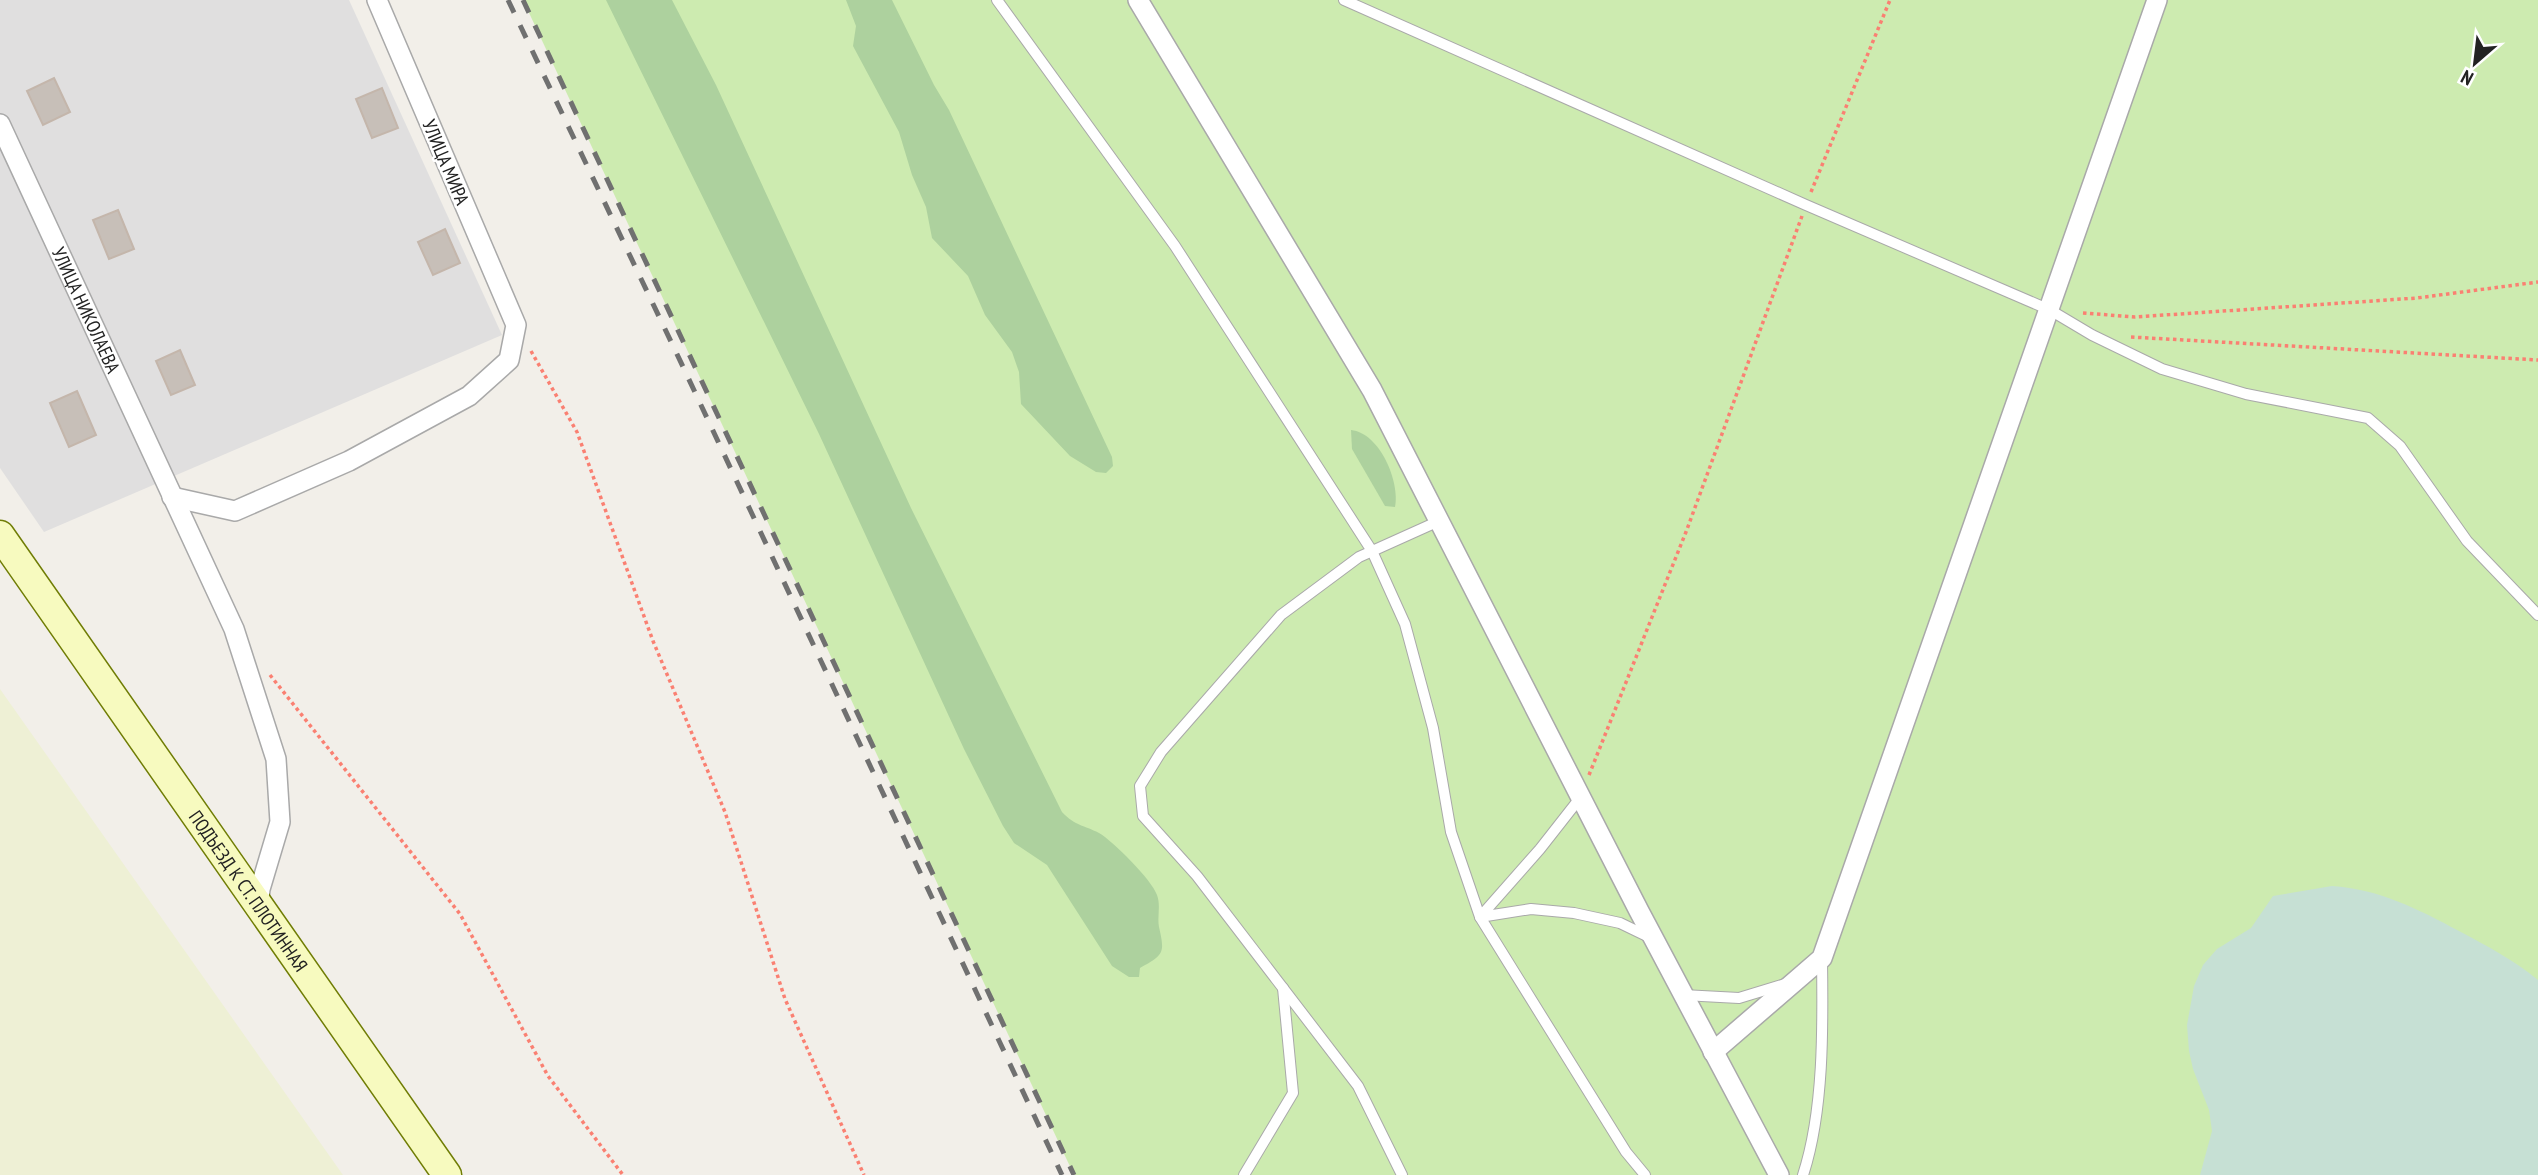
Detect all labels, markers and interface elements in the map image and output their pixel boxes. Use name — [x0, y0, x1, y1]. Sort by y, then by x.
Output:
north arrow — [2440, 28, 2510, 98]
text: N — [2457, 65, 2477, 91]
street label: УЛИЦА МИРА — [417, 116, 475, 208]
street label: УЛИЦА НИКОЛАЕВА — [47, 243, 126, 377]
street label: ПОДЪЕЗД К СТ. ПЛОТИННАЯ — [184, 806, 313, 976]

